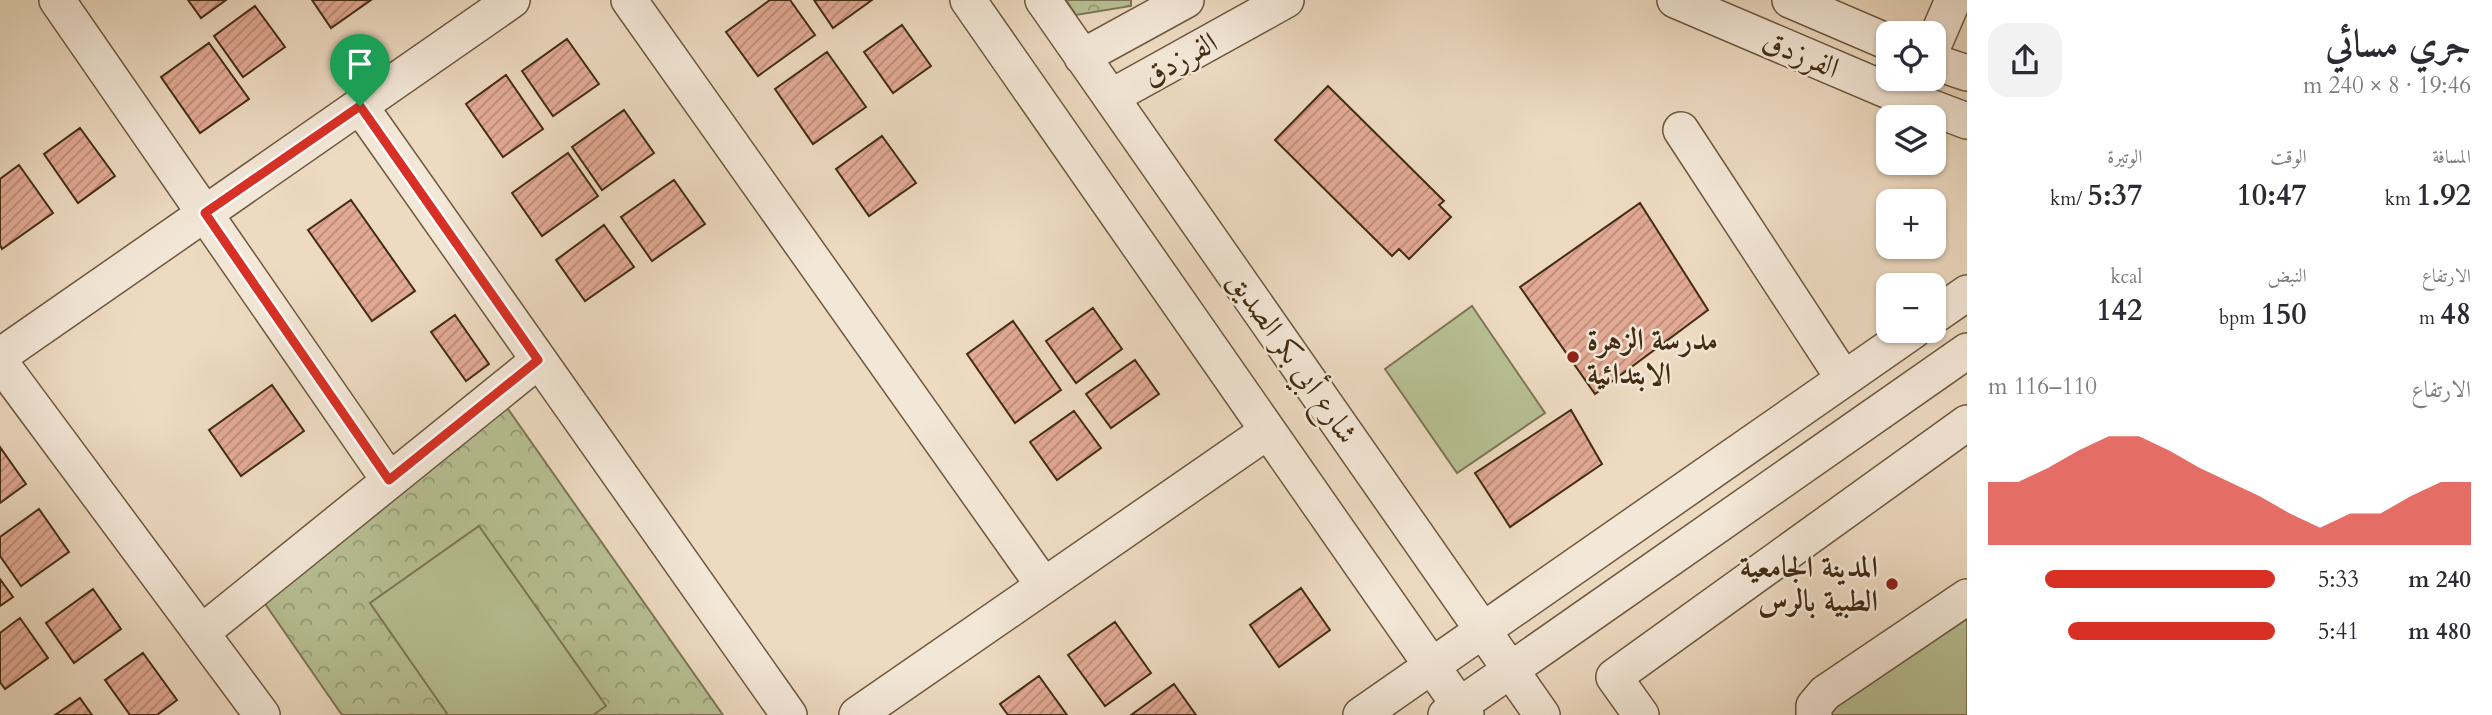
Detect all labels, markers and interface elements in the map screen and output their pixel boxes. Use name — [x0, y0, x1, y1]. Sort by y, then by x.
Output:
text: جري مسائي — [2325, 18, 2471, 70]
street label: الفرزدق — [1756, 20, 1845, 89]
map controls — [1876, 21, 1946, 343]
button: locate — [1876, 21, 1946, 91]
street label: الفرزدق — [1136, 22, 1225, 97]
button: share — [1988, 23, 2062, 97]
pin — [330, 34, 390, 106]
icon: arrive — [341, 45, 379, 83]
text: 19:46 · 8 × 240 m — [2303, 70, 2471, 101]
button: layers — [1876, 105, 1946, 175]
text: الوتيرة — [2107, 144, 2142, 170]
text: الوقت — [2270, 144, 2307, 170]
text: المسافة — [2432, 144, 2471, 170]
text: 5:37 — [2088, 175, 2142, 216]
text: 10:47 — [2237, 175, 2307, 216]
text: 1.92 — [2416, 175, 2471, 216]
text: /km — [2050, 186, 2088, 212]
text: km — [2385, 186, 2416, 212]
button: + — [1876, 189, 1946, 259]
street label: شارع أبي بكر الصديق — [1215, 262, 1368, 454]
text: النبض — [2268, 263, 2307, 289]
text: الارتفاع — [2422, 263, 2471, 289]
text: kcal — [2110, 264, 2142, 290]
button: − — [1876, 273, 1946, 343]
text: 142 — [2096, 290, 2142, 331]
text: 150 — [2261, 294, 2307, 335]
text: 48 — [2440, 294, 2471, 335]
text: bpm — [2219, 305, 2261, 331]
text: m — [2419, 305, 2440, 331]
place label: مدرسة الزهرة الابتدائية — [1587, 320, 1718, 395]
marker: مدرسة الزهرة الابتدائية — [1565, 349, 1581, 365]
text: 110–116 m — [1988, 371, 2097, 402]
text: الارتفاع — [2411, 374, 2471, 405]
place label: المدينة الجامعية الطبية بالرس — [1740, 547, 1878, 622]
text: 5:33 — [2318, 564, 2359, 595]
text: 240 m — [2408, 564, 2471, 595]
marker: المدينة الجامعية الطبية بالرس — [1884, 576, 1900, 592]
text: 5:41 — [2318, 616, 2359, 647]
text: 480 m — [2408, 616, 2471, 647]

